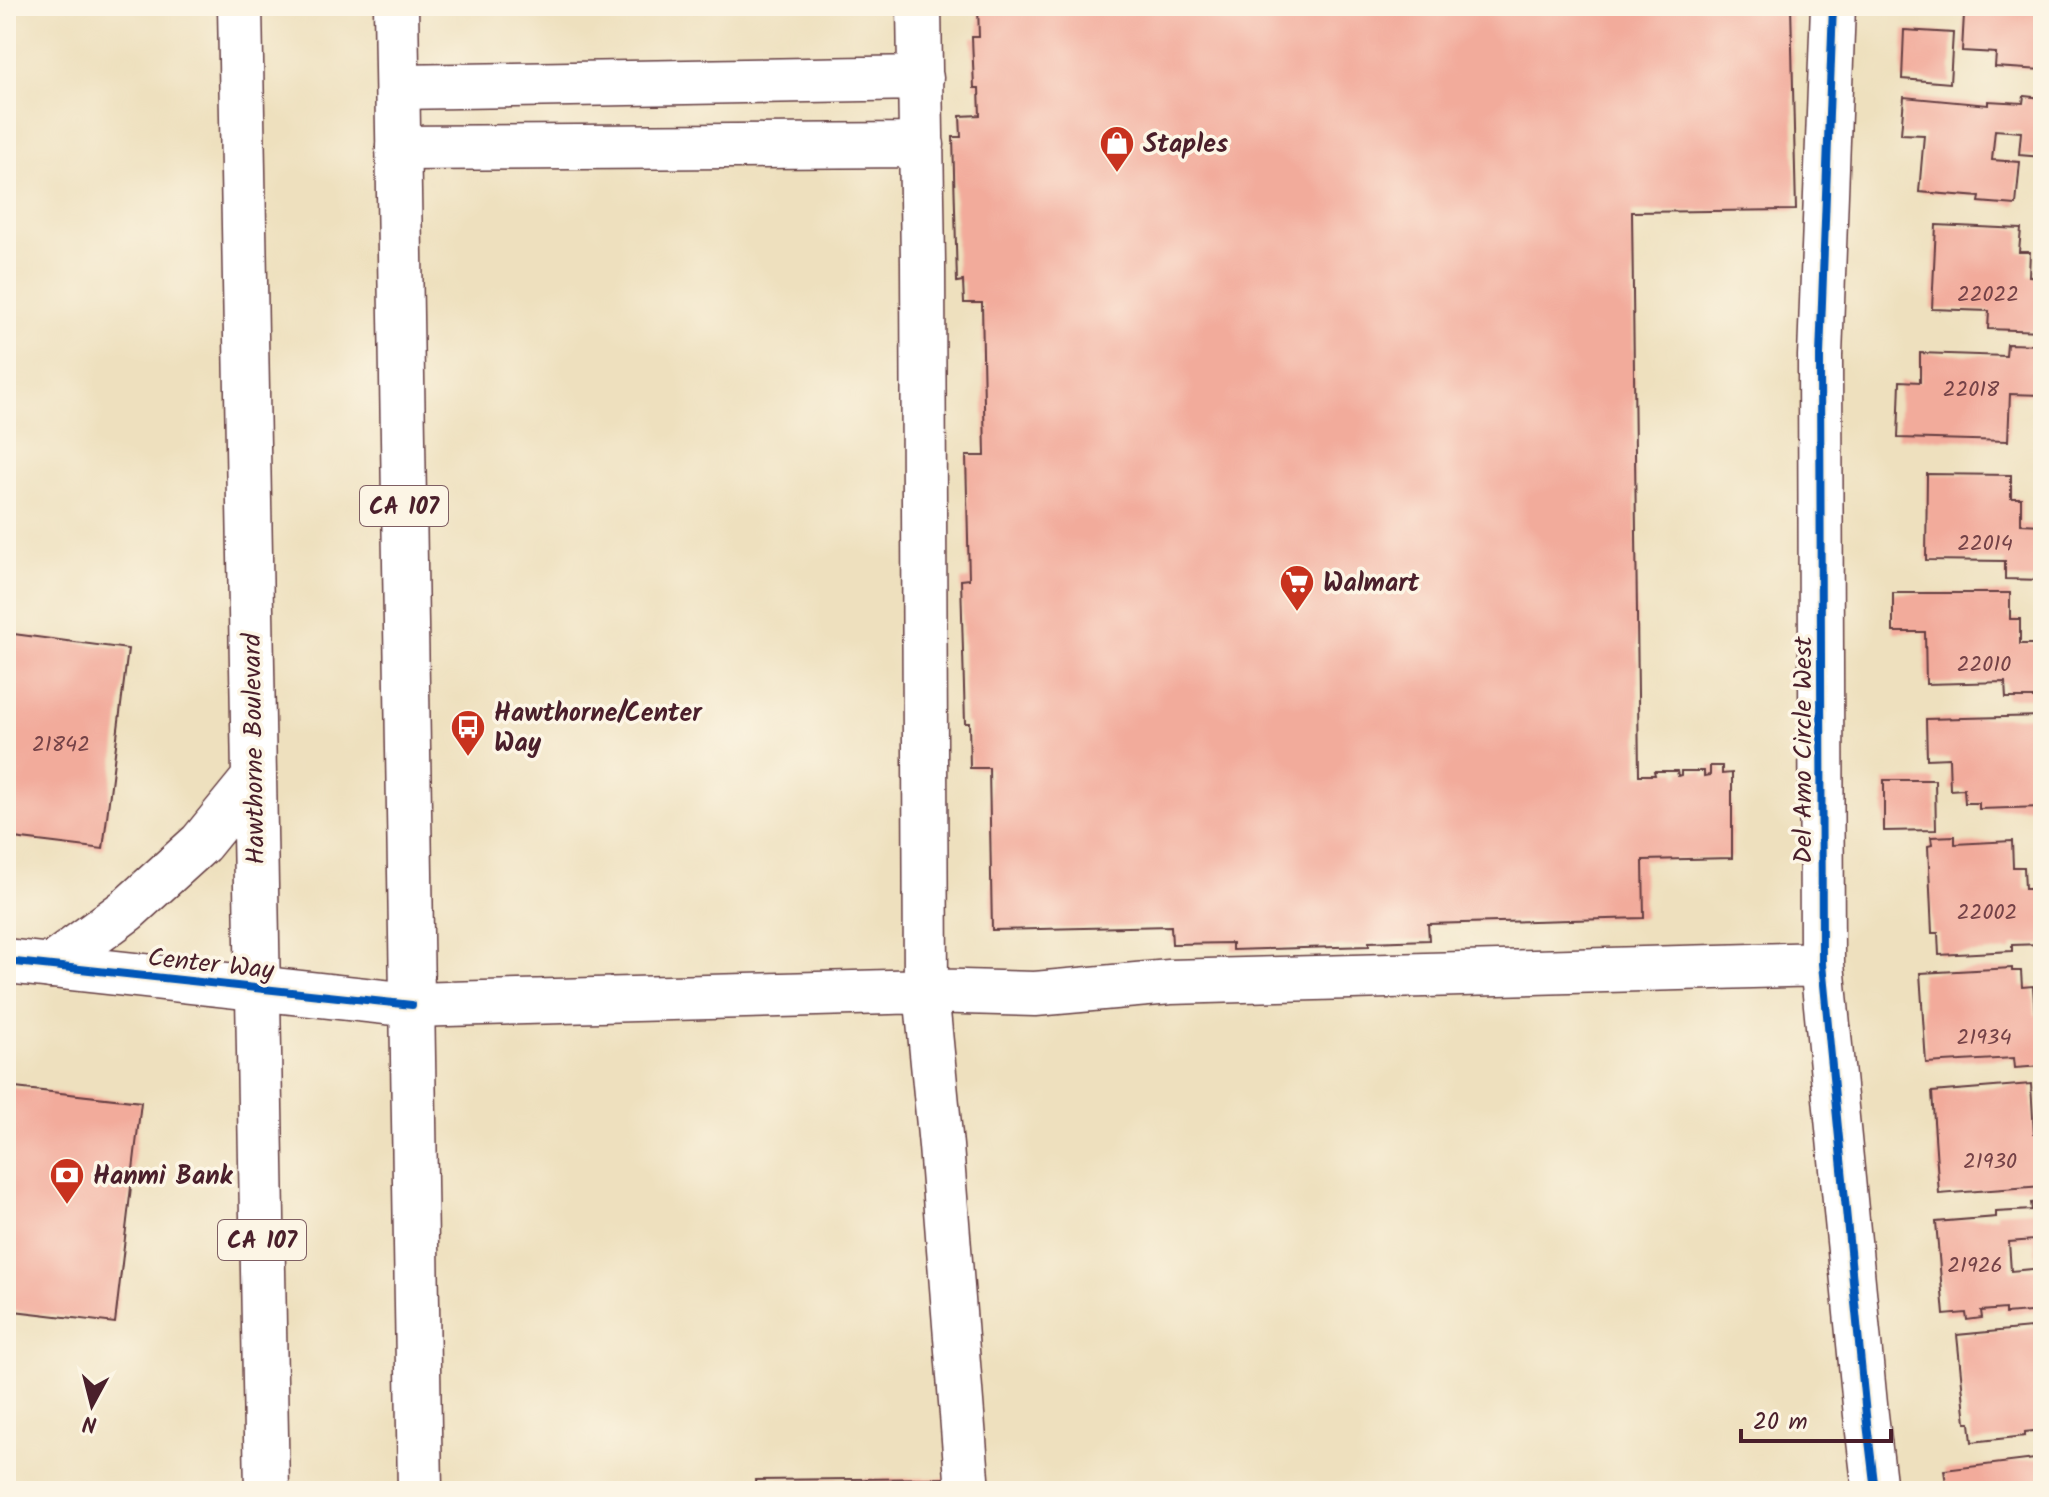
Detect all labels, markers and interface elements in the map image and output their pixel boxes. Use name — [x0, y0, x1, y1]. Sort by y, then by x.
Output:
shop icon: Staples — [1098, 124, 1136, 174]
place label: Staples — [1143, 124, 1228, 166]
house number: 22022 — [1957, 278, 2019, 313]
house number: 22018 — [1943, 373, 2000, 408]
road number: CA 107 — [360, 486, 448, 526]
house number: 22014 — [1957, 527, 2013, 562]
supermarket icon: Walmart — [1278, 563, 1316, 613]
place label: Walmart — [1323, 563, 1420, 605]
street label: Hawthorne Boulevard — [232, 632, 278, 865]
street label: Del Amo Circle West — [1783, 635, 1825, 864]
house number: 22010 — [1957, 648, 2011, 683]
place label: Hawthorne/Center Way — [494, 693, 703, 765]
bus stop icon: Hawthorne/Center Way — [449, 708, 487, 758]
house number: 21842 — [32, 728, 90, 763]
house number: 22002 — [1957, 896, 2017, 931]
street label: Center Way — [146, 937, 277, 993]
house number: 21934 — [1956, 1021, 2012, 1056]
house number: 21930 — [1963, 1145, 2017, 1180]
bank icon: Hanmi Bank — [48, 1156, 86, 1206]
place label: Hanmi Bank — [93, 1156, 234, 1198]
road number: CA 107 — [218, 1220, 306, 1260]
house number: 21926 — [1947, 1249, 2003, 1284]
north arrow — [52, 1365, 132, 1445]
scale bar — [1741, 1393, 1891, 1443]
text: 20 m — [1753, 1403, 1808, 1442]
text: N — [81, 1404, 99, 1441]

